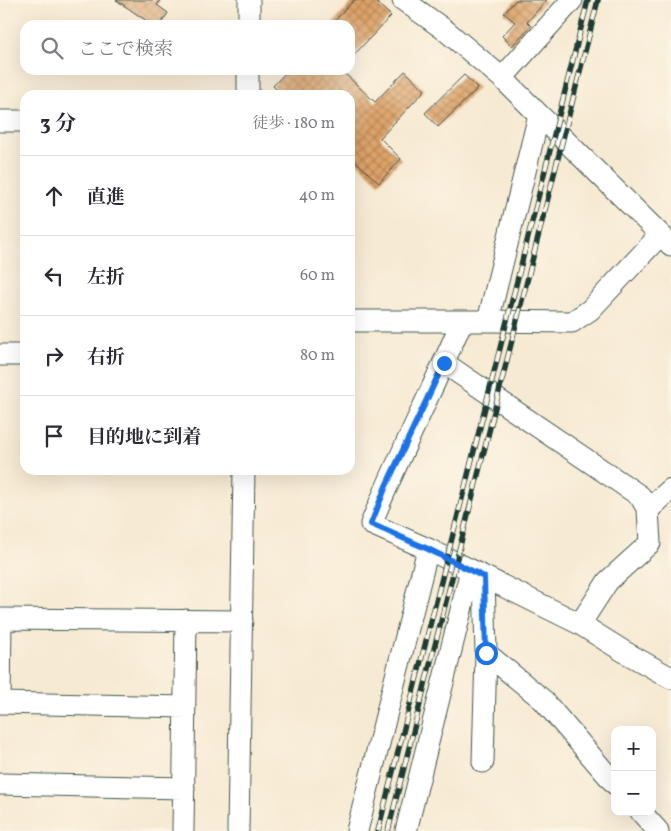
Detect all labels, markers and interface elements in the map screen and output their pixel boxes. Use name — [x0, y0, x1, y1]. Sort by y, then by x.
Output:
search box — [20, 20, 355, 75]
icon: search — [38, 34, 66, 62]
text: ここで検索 — [78, 37, 173, 63]
text: 3 分 — [40, 110, 76, 139]
text: 徒歩 · 180 m — [252, 113, 335, 135]
icon: ahead — [40, 182, 68, 210]
text: 直進 — [87, 185, 125, 211]
text: 40 m — [299, 185, 335, 207]
icon: left — [40, 262, 68, 290]
text: 左折 — [87, 265, 125, 291]
text: 60 m — [300, 265, 335, 287]
icon: right — [40, 342, 68, 370]
text: 右折 — [87, 345, 125, 371]
text: 80 m — [300, 345, 335, 367]
route end — [433, 352, 456, 375]
icon: arrive — [40, 422, 68, 450]
text: 目的地に到着 — [87, 425, 201, 451]
route start — [475, 642, 498, 665]
map controls — [611, 726, 656, 816]
button: + — [611, 726, 656, 771]
button: − — [611, 771, 656, 816]

